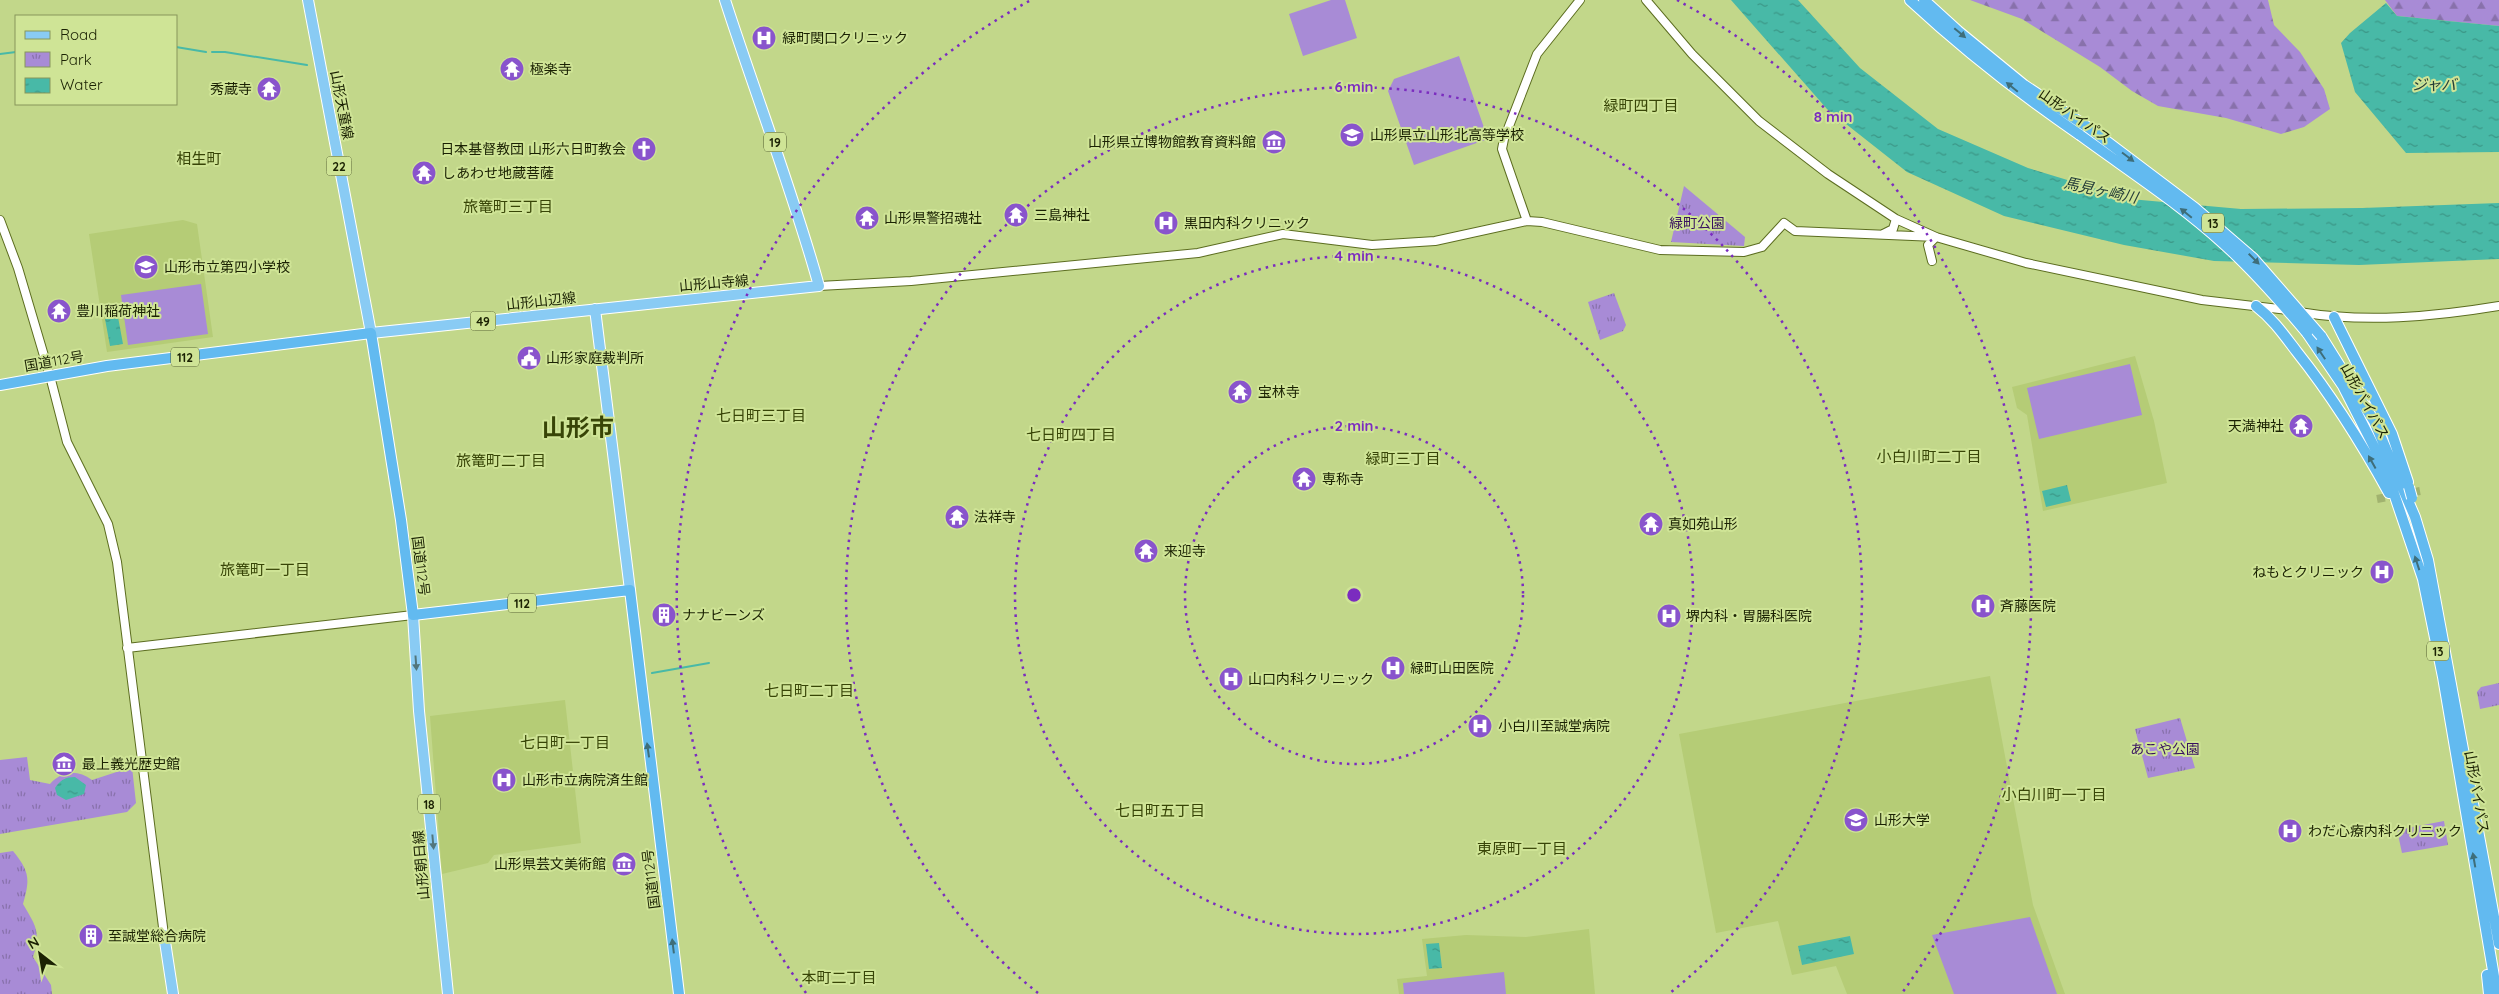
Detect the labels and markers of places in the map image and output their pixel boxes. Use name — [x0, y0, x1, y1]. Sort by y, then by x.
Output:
hospital icon: 緑町関口クリニック — [751, 25, 777, 51]
place label: 緑町関口クリニック — [782, 29, 908, 47]
temple icon: 極楽寺 — [499, 56, 525, 82]
place label: 極楽寺 — [530, 60, 572, 78]
temple icon: 秀蔵寺 — [256, 76, 282, 102]
place label: 秀蔵寺 — [210, 80, 252, 98]
school or university icon: 山形県立山形北高等学校 — [1339, 122, 1365, 148]
place label: 山形県立山形北高等学校 — [1370, 126, 1524, 144]
museum icon: 山形県立博物館教育資料館 — [1261, 129, 1287, 155]
place label: 山形県立博物館教育資料館 — [1088, 133, 1256, 151]
church icon: 日本基督教団 山形六日町教会 — [631, 136, 657, 162]
place label: 日本基督教団 山形六日町教会 — [440, 140, 626, 158]
temple icon: しあわせ地蔵菩薩 — [411, 160, 437, 186]
place label: しあわせ地蔵菩薩 — [442, 164, 554, 182]
temple icon: 三島神社 — [1003, 202, 1029, 228]
temple icon: 山形県警招魂社 — [854, 205, 880, 231]
place label: 三島神社 — [1034, 206, 1090, 224]
place label: 山形県警招魂社 — [884, 209, 982, 227]
hospital icon: 黒田内科クリニック — [1153, 210, 1179, 236]
place label: 黒田内科クリニック — [1184, 214, 1310, 232]
school or university icon: 山形市立第四小学校 — [133, 254, 159, 280]
place label: 山形市立第四小学校 — [164, 258, 290, 276]
temple icon: 豊川稲荷神社 — [46, 298, 72, 324]
place label: 豊川稲荷神社 — [76, 302, 160, 320]
public building icon: 山形家庭裁判所 — [516, 345, 542, 371]
place label: 山形家庭裁判所 — [546, 349, 644, 367]
temple icon: 宝林寺 — [1227, 379, 1253, 405]
place label: 宝林寺 — [1258, 383, 1300, 401]
temple icon: 天満神社 — [2288, 413, 2314, 439]
place label: 天満神社 — [2228, 417, 2284, 435]
temple icon: 専称寺 — [1291, 466, 1317, 492]
place label: 専称寺 — [1322, 470, 1364, 488]
temple icon: 法祥寺 — [944, 504, 970, 530]
place label: 法祥寺 — [974, 508, 1016, 526]
temple icon: 真如苑山形 — [1638, 511, 1664, 537]
place label: 真如苑山形 — [1668, 515, 1738, 533]
temple icon: 来迎寺 — [1133, 538, 1159, 564]
place label: 来迎寺 — [1164, 542, 1206, 560]
hospital icon: ねもとクリニック — [2369, 559, 2395, 585]
place label: ねもとクリニック — [2252, 563, 2364, 581]
centre of rings — [1345, 586, 1363, 604]
hospital icon: 斉藤医院 — [1970, 593, 1996, 619]
place label: 斉藤医院 — [2000, 597, 2056, 615]
building icon: ナナビーンズ — [651, 602, 677, 628]
hospital icon: 堺内科・胃腸科医院 — [1656, 603, 1682, 629]
place label: ナナビーンズ — [682, 606, 765, 624]
place label: 堺内科・胃腸科医院 — [1686, 607, 1812, 625]
hospital icon: 緑町山田医院 — [1380, 655, 1406, 681]
place label: 緑町山田医院 — [1410, 659, 1494, 677]
hospital icon: 山口内科クリニック — [1218, 666, 1244, 692]
place label: 山口内科クリニック — [1248, 670, 1374, 688]
hospital icon: 小白川至誠堂病院 — [1467, 713, 1493, 739]
place label: 小白川至誠堂病院 — [1498, 717, 1610, 735]
museum icon: 最上義光歴史館 — [51, 751, 77, 777]
place label: 最上義光歴史館 — [82, 755, 180, 773]
hospital icon: 山形市立病院済生館 — [491, 767, 517, 793]
place label: 山形市立病院済生館 — [522, 771, 648, 789]
school or university icon: 山形大学 — [1843, 807, 1869, 833]
place label: 山形大学 — [1874, 811, 1930, 829]
hospital icon: わだ心療内科クリニック — [2277, 818, 2303, 844]
place label: わだ心療内科クリニック — [2308, 822, 2462, 840]
museum icon: 山形県芸文美術館 — [611, 851, 637, 877]
place label: 山形県芸文美術館 — [494, 855, 606, 873]
building icon: 至誠堂総合病院 — [78, 923, 104, 949]
place label: 至誠堂総合病院 — [108, 927, 206, 945]

